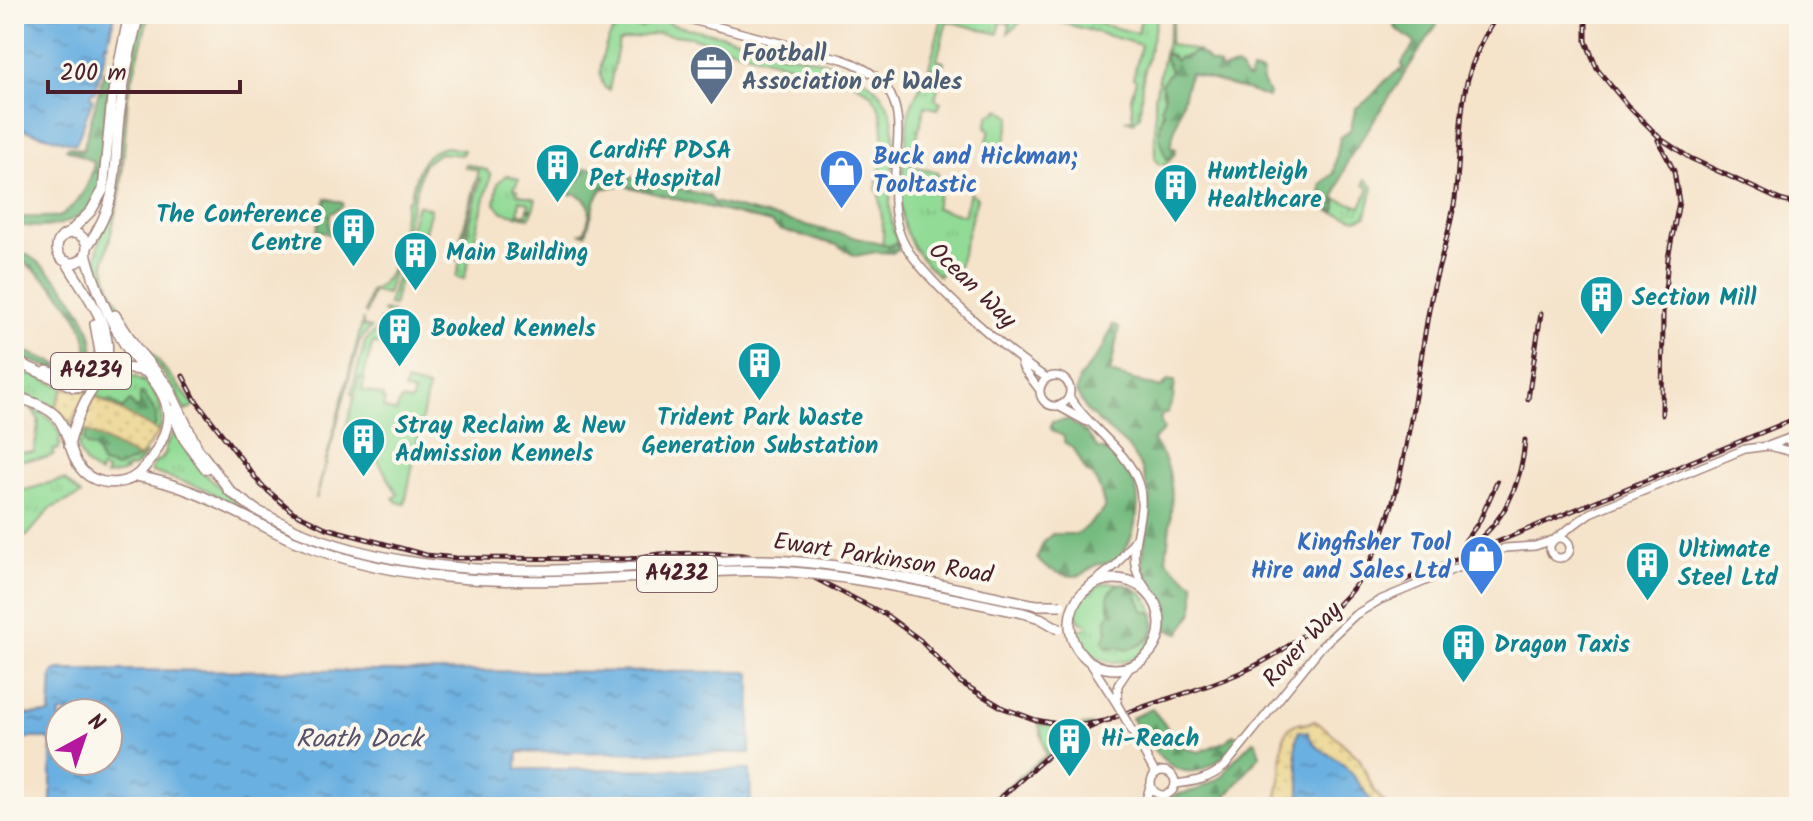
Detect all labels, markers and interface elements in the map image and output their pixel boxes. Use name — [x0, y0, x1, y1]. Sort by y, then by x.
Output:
place label: Football Association of Wales — [742, 35, 962, 102]
scale bar — [48, 44, 240, 94]
office icon: Football Association of Wales — [687, 44, 735, 107]
text: 200 m — [60, 54, 127, 93]
place label: Cardiff PDSA Pet Hospital — [589, 132, 732, 199]
place label: Buck and Hickman; Tooltastic — [873, 138, 1078, 205]
building icon: Cardiff PDSA Pet Hospital — [534, 141, 582, 204]
shop icon: Buck and Hickman; Tooltastic — [818, 147, 866, 210]
place label: Huntleigh Healthcare — [1207, 153, 1322, 220]
building icon: Huntleigh Healthcare — [1152, 162, 1200, 225]
place label: The Conference Centre — [156, 196, 322, 263]
building icon: The Conference Centre — [329, 205, 377, 268]
building icon: Main Building — [391, 229, 439, 292]
street label: Ocean Way — [918, 233, 1026, 339]
place label: Main Building — [446, 234, 588, 273]
building icon: Section Mill — [1577, 274, 1625, 337]
place label: Section Mill — [1632, 279, 1757, 318]
building icon: Booked Kennels — [376, 305, 424, 368]
place label: Booked Kennels — [431, 310, 596, 349]
building icon: Trident Park Waste Generation Substation — [736, 340, 784, 403]
road number: A4234 — [51, 353, 131, 389]
place label: Trident Park Waste Generation Substation — [642, 399, 878, 466]
place label: Stray Reclaim & New Admission Kennels — [395, 407, 626, 474]
building icon: Stray Reclaim & New Admission Kennels — [340, 416, 388, 479]
street label: Ewart Parkinson Road — [770, 522, 997, 596]
place label: Kingfisher Tool Hire and Sales Ltd — [1251, 524, 1452, 591]
place label: Ultimate Steel Ltd — [1678, 531, 1779, 598]
shop icon: Kingfisher Tool Hire and Sales Ltd — [1458, 533, 1506, 596]
building icon: Ultimate Steel Ltd — [1623, 540, 1671, 603]
road number: A4232 — [637, 556, 717, 592]
street label: Rover Way — [1253, 593, 1353, 697]
building icon: Dragon Taxis — [1439, 621, 1487, 684]
place label: Dragon Taxis — [1494, 626, 1630, 665]
north arrow — [44, 697, 124, 777]
text: N — [79, 706, 112, 742]
building icon: Hi-Reach — [1046, 715, 1094, 778]
water label: Roath Dock — [296, 719, 426, 761]
place label: Hi-Reach — [1101, 720, 1199, 759]

